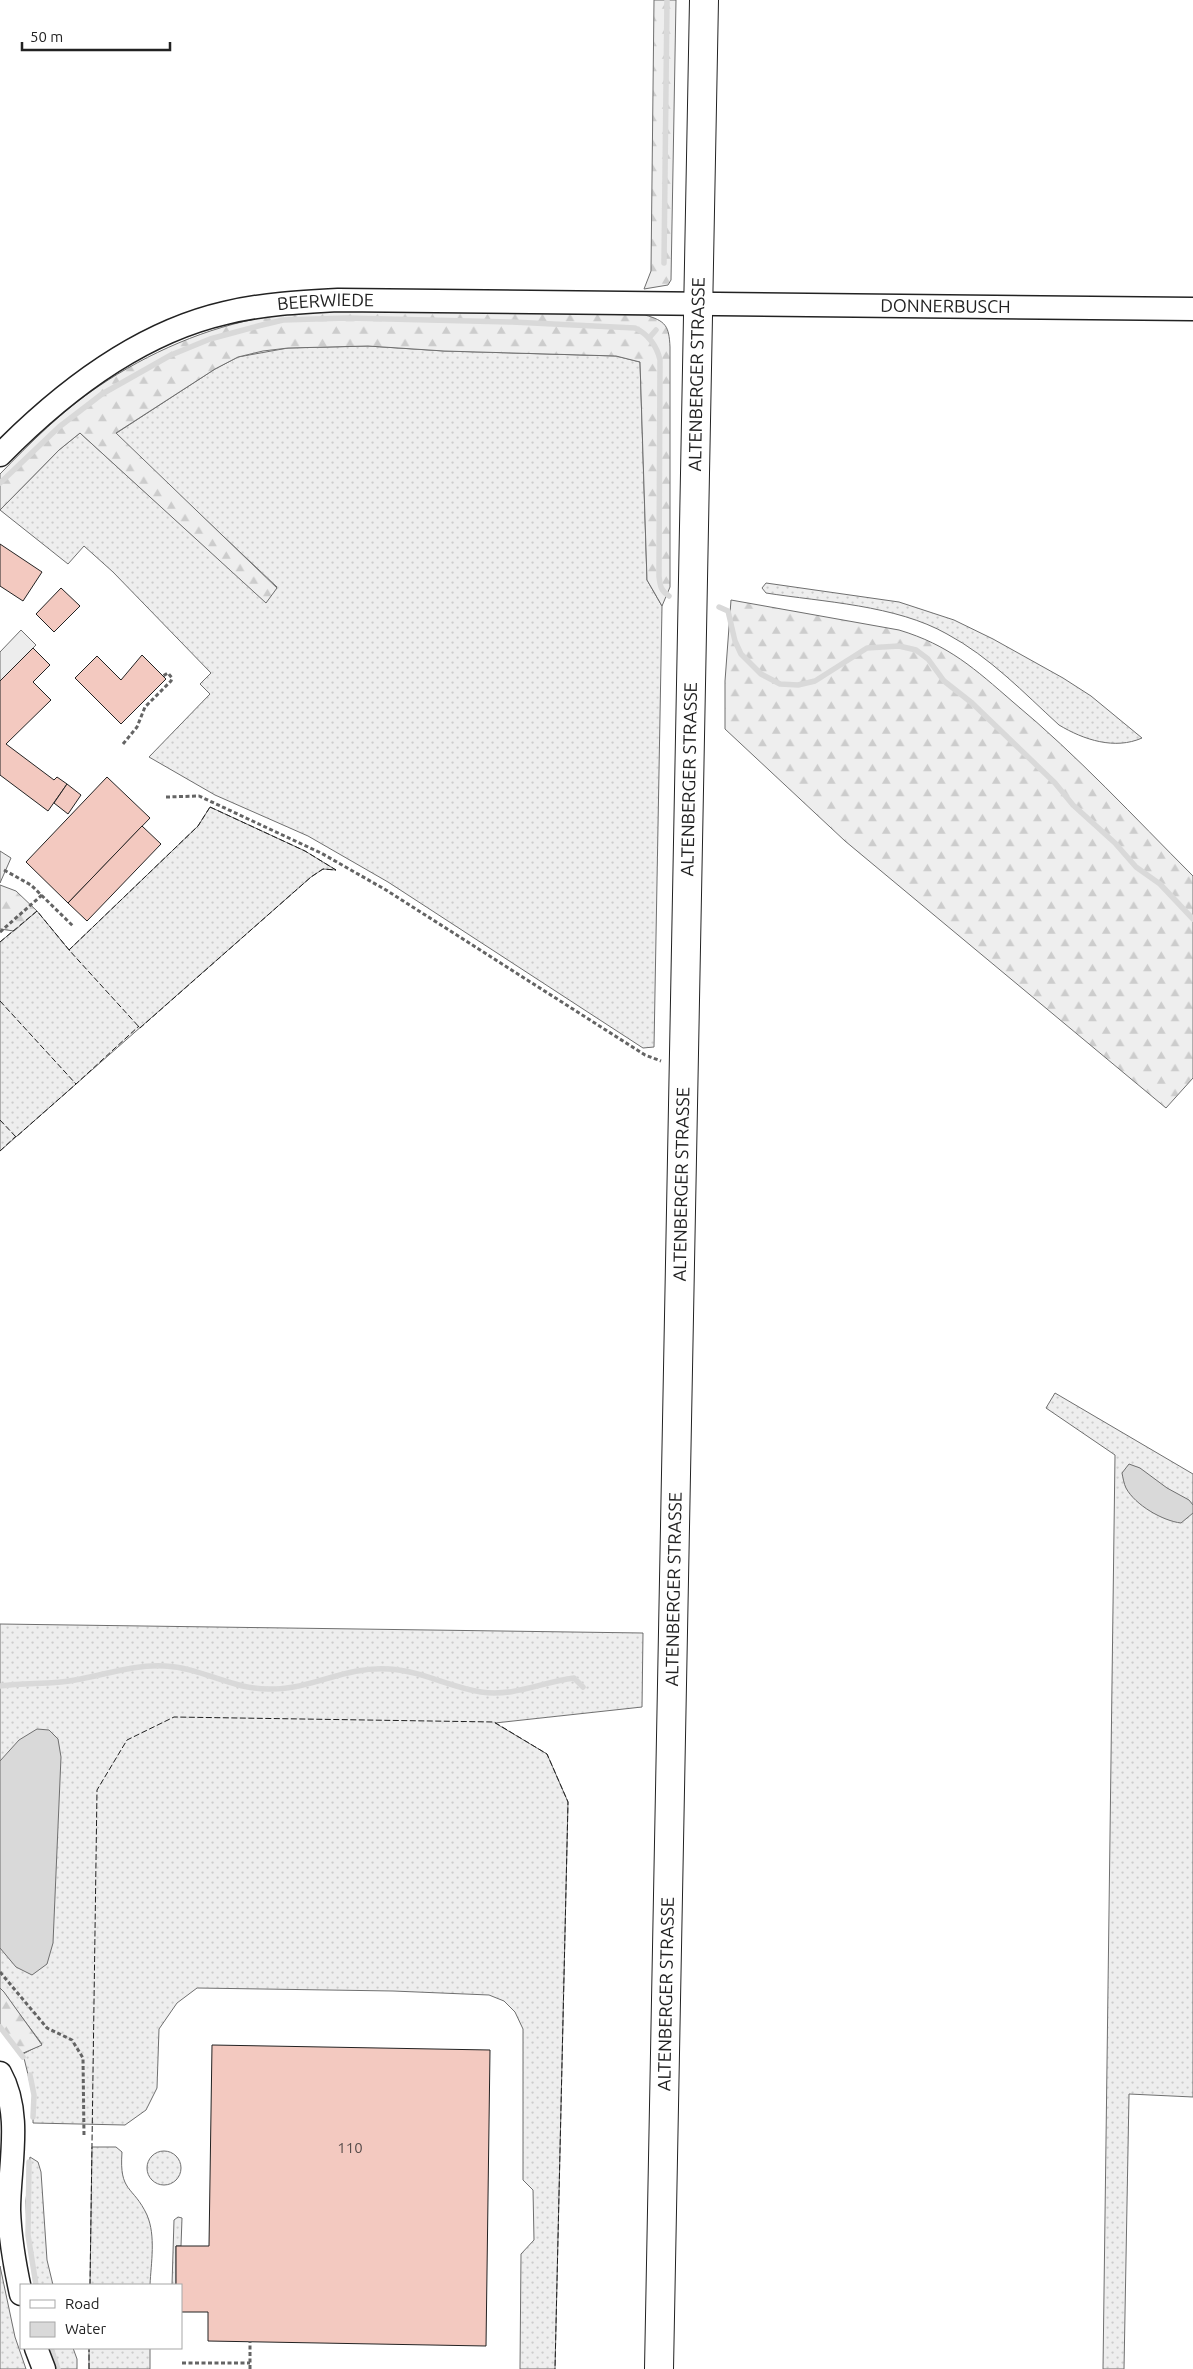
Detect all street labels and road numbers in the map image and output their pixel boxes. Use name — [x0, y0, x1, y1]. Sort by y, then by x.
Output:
street label: ALTENBERGER STRASSE — [684, 277, 708, 472]
street label: BEERWIEDE — [276, 289, 374, 313]
street label: DONNERBUSCH — [880, 295, 1011, 316]
street label: ALTENBERGER STRASSE — [676, 682, 700, 877]
street label: ALTENBERGER STRASSE — [669, 1087, 692, 1282]
street label: ALTENBERGER STRASSE — [661, 1492, 685, 1686]
street label: ALTENBERGER STRASSE — [653, 1897, 677, 2091]

